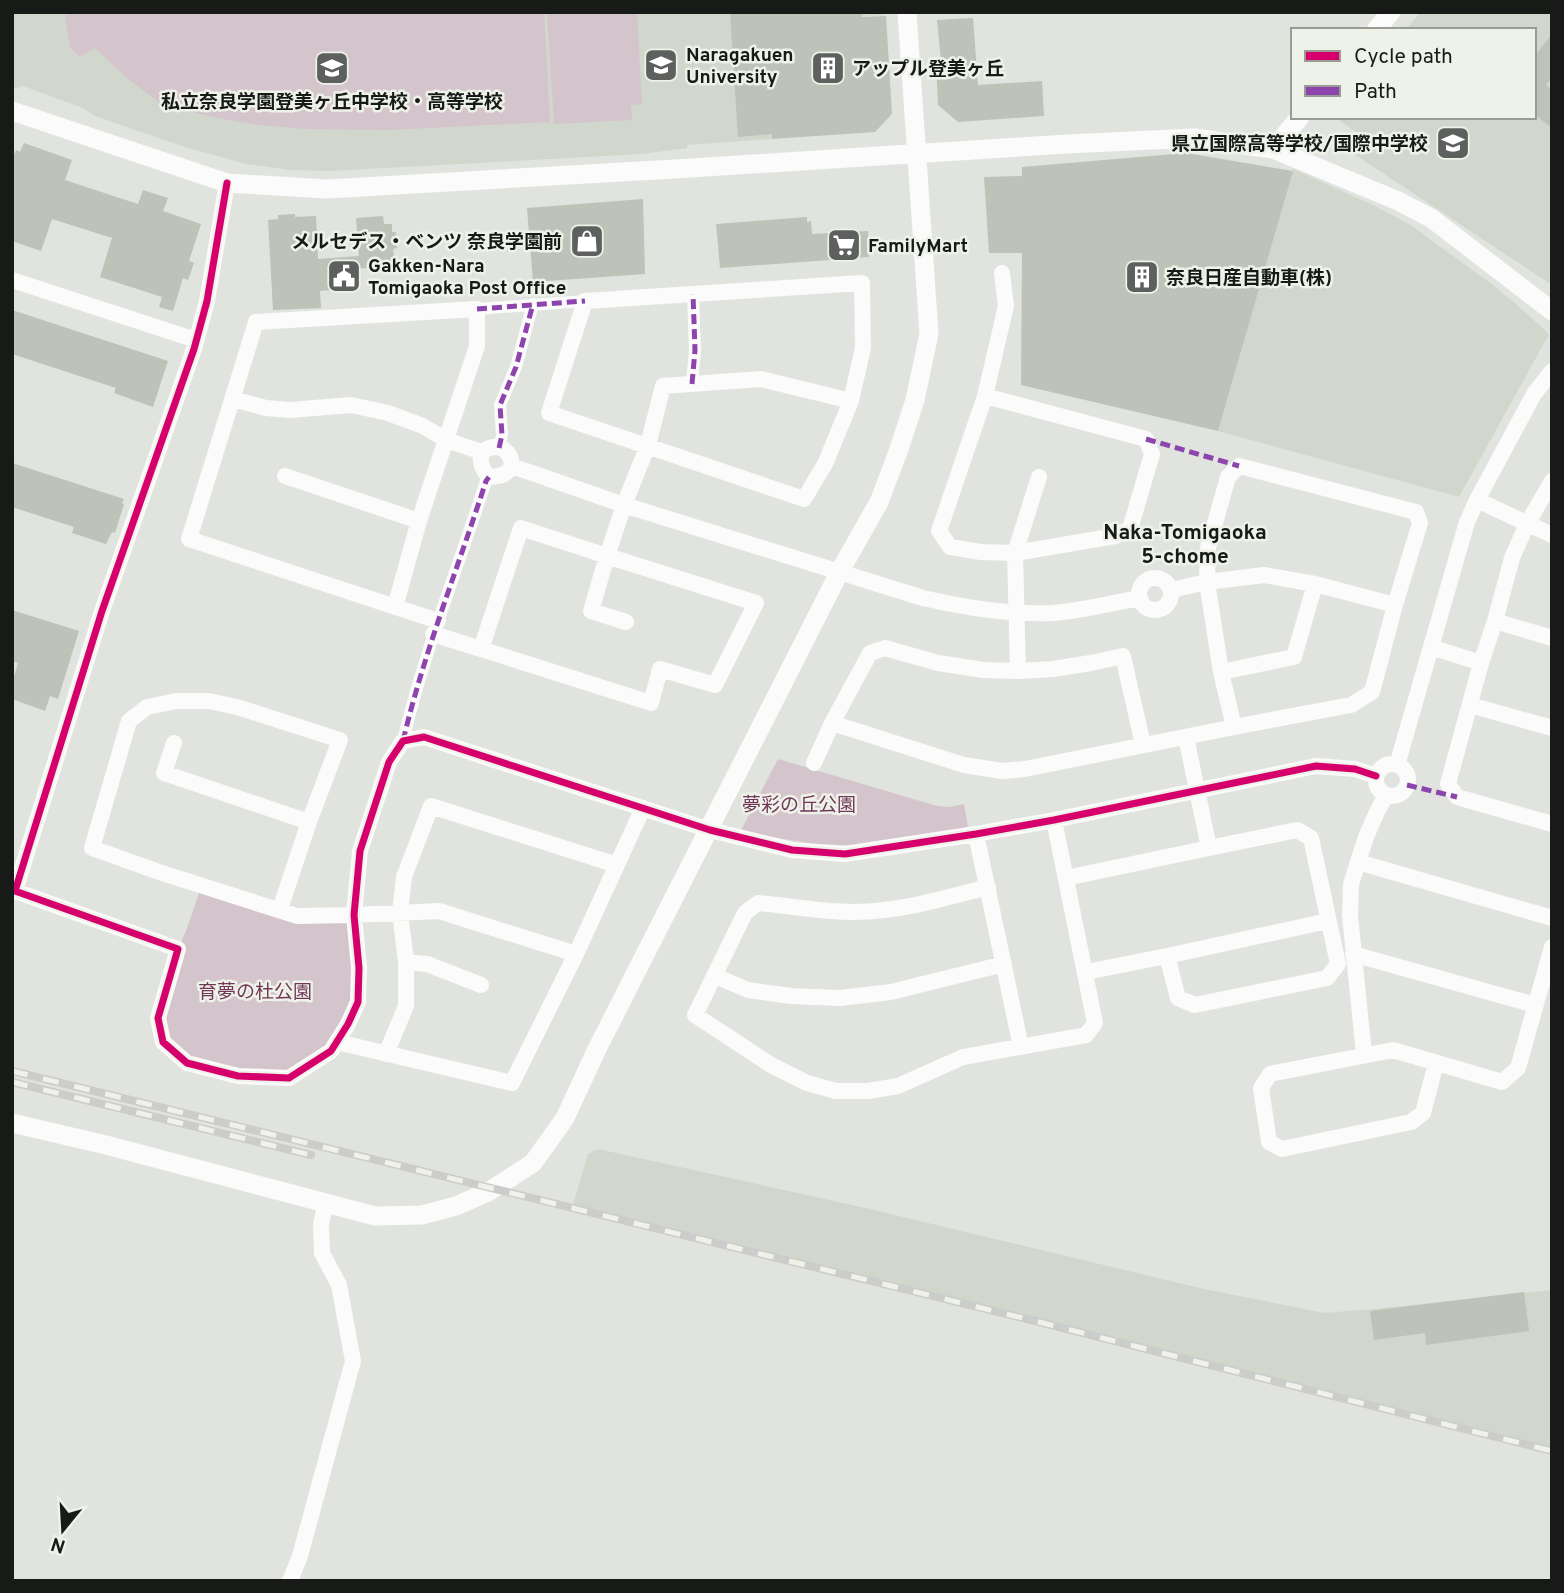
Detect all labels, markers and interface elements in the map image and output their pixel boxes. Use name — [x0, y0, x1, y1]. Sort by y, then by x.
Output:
legend — [1291, 28, 1536, 119]
place label: Naragakuen University — [686, 44, 794, 90]
text: Cycle path — [1354, 44, 1453, 71]
school or university icon: Naragakuen University — [642, 46, 680, 84]
school or university icon: 私立奈良学園登美ヶ丘中学校・高等学校 — [313, 49, 351, 87]
building icon: アップル登美ヶ丘 — [809, 49, 847, 87]
place label: アップル登美ヶ丘 — [852, 58, 1004, 82]
text: Path — [1354, 79, 1397, 106]
place label: 私立奈良学園登美ヶ丘中学校・高等学校 — [161, 91, 503, 115]
school or university icon: 県立国際高等学校/国際中学校 — [1434, 124, 1472, 162]
place label: 県立国際高等学校/国際中学校 — [1171, 133, 1428, 157]
shop icon: メルセデス・ベンツ 奈良学園前 — [568, 222, 606, 260]
supermarket icon: FamilyMart — [825, 226, 863, 264]
place label: メルセデス・ベンツ 奈良学園前 — [291, 231, 562, 255]
place label: FamilyMart — [868, 235, 968, 259]
place label: Gakken-Nara Tomigaoka Post Office — [368, 255, 566, 301]
public building icon: Gakken-Nara Tomigaoka Post Office — [325, 257, 363, 295]
building icon: 奈良日産自動車(株) — [1123, 258, 1161, 296]
place label: 奈良日産自動車(株) — [1166, 267, 1332, 291]
district label: Naka-Tomigaoka 5-chome — [1103, 520, 1267, 571]
park label: 夢彩の丘公園 — [742, 794, 856, 818]
park label: 育夢の杜公園 — [198, 981, 312, 1005]
north arrow — [28, 1495, 98, 1565]
text: N — [48, 1531, 69, 1558]

